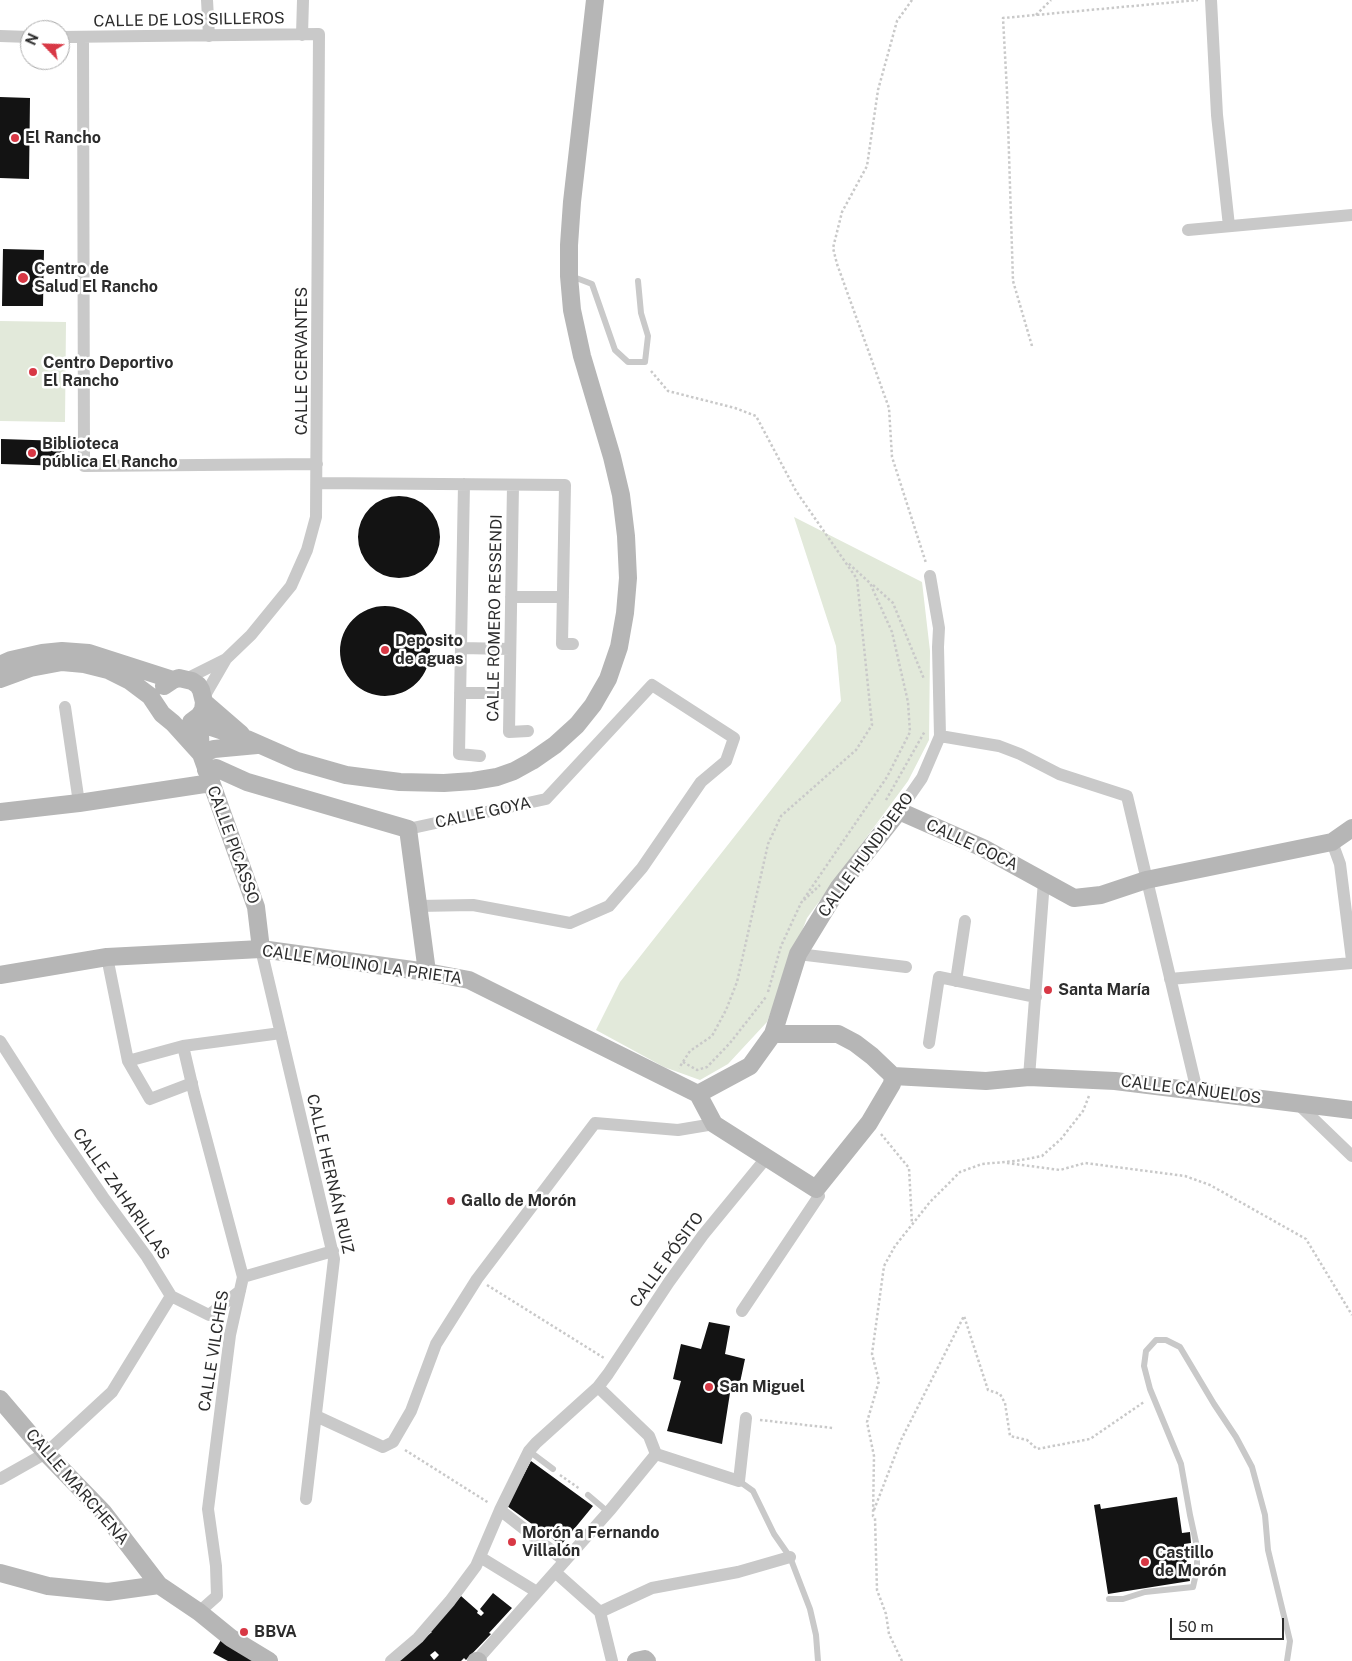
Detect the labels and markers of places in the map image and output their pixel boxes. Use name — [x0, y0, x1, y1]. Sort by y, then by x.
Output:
place label: El Rancho — [25, 128, 101, 148]
marker: El Rancho — [9, 132, 21, 144]
place label: Centro de Salud El Rancho — [34, 259, 158, 297]
marker: Centro de Salud El Rancho — [16, 271, 30, 285]
place label: Centro Deportivo El Rancho — [43, 353, 173, 391]
marker: Centro Deportivo El Rancho — [27, 366, 39, 378]
place label: Biblioteca pública El Rancho — [42, 434, 178, 472]
marker: Biblioteca pública El Rancho — [26, 447, 38, 459]
place label: Deposito de aguas — [395, 631, 463, 669]
marker: Deposito de aguas — [379, 644, 391, 656]
place label: Santa María — [1058, 980, 1150, 1000]
marker: Santa María — [1042, 984, 1054, 996]
place label: Gallo de Morón — [461, 1191, 576, 1211]
marker: Gallo de Morón — [445, 1195, 457, 1207]
place label: San Miguel — [719, 1377, 805, 1397]
marker: San Miguel — [703, 1381, 715, 1393]
place label: Morón a Fernando Villalón — [522, 1523, 659, 1561]
marker: Morón a Fernando Villalón — [506, 1536, 518, 1548]
place label: Castillo de Morón — [1155, 1543, 1227, 1581]
marker: Castillo de Morón — [1139, 1556, 1151, 1568]
place label: BBVA — [254, 1622, 297, 1642]
marker: BBVA — [238, 1626, 250, 1638]

